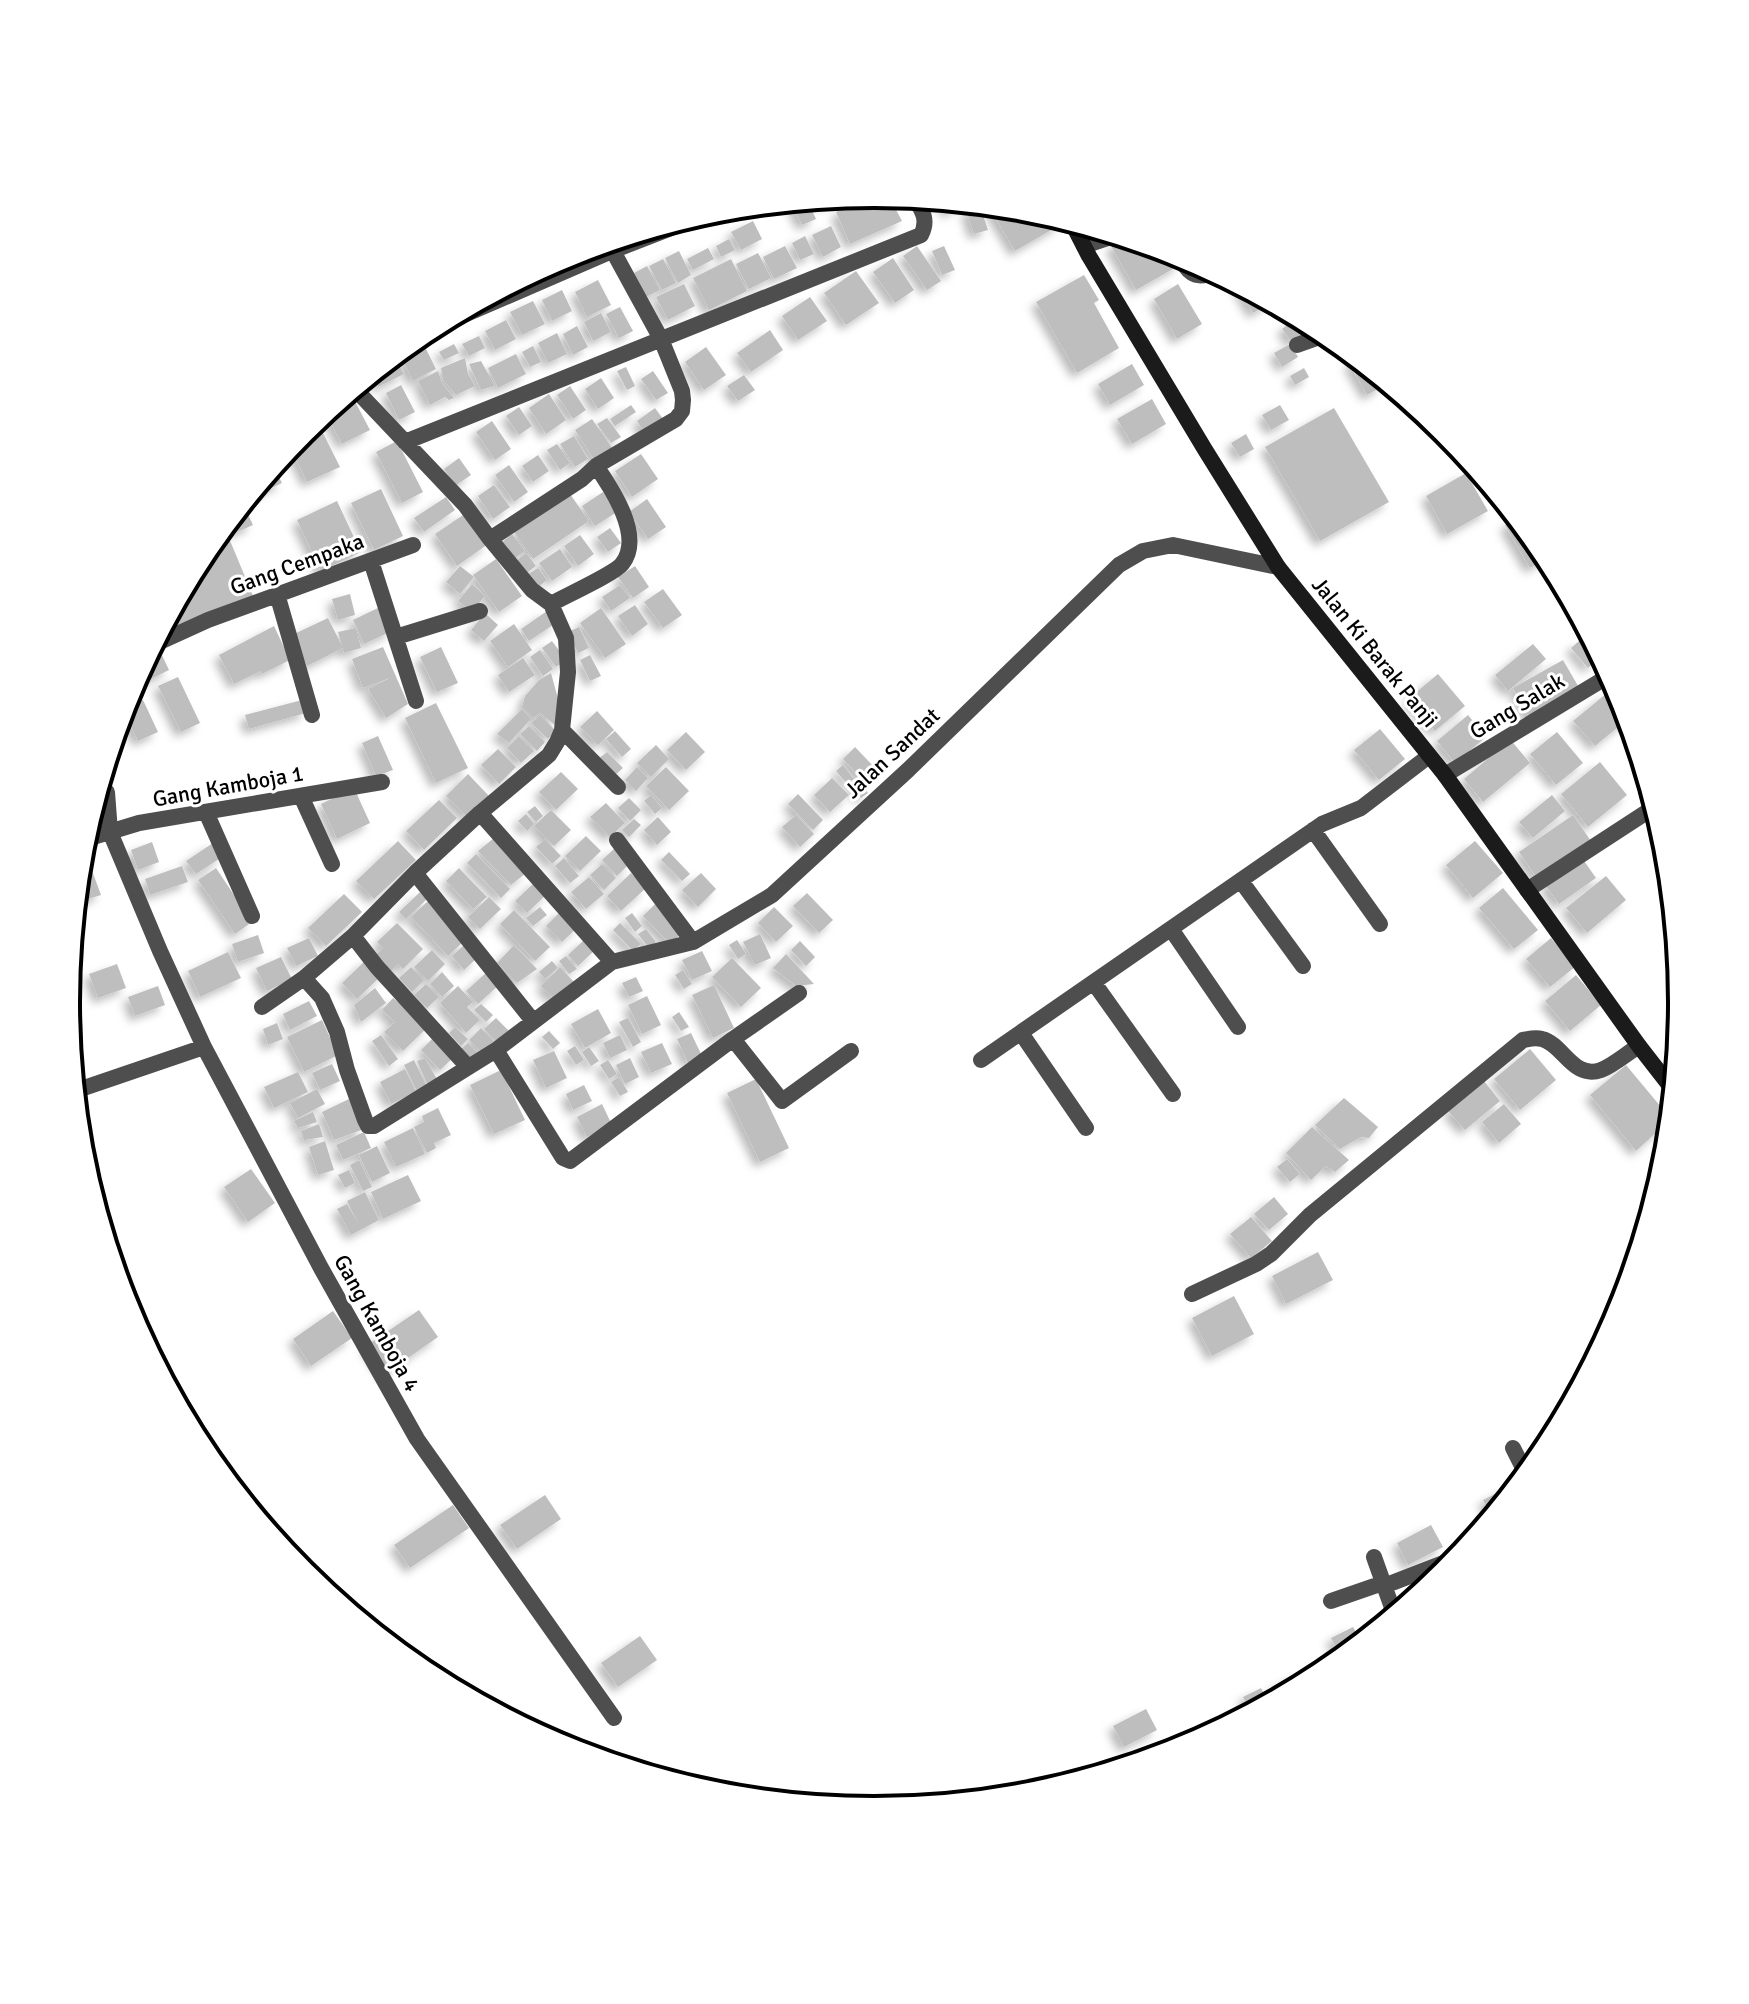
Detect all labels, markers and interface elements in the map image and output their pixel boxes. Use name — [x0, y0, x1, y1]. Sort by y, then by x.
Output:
street label: Gang Cempaka — [226, 527, 368, 601]
street label: Jalan Ki Barak Panji — [1306, 571, 1444, 733]
street label: Gang Salak — [1465, 667, 1569, 745]
street label: Jalan Sandat — [839, 702, 946, 804]
street label: Gang Kamboja 1 — [151, 759, 305, 813]
street label: Gang Kamboja 4 — [328, 1250, 426, 1396]

